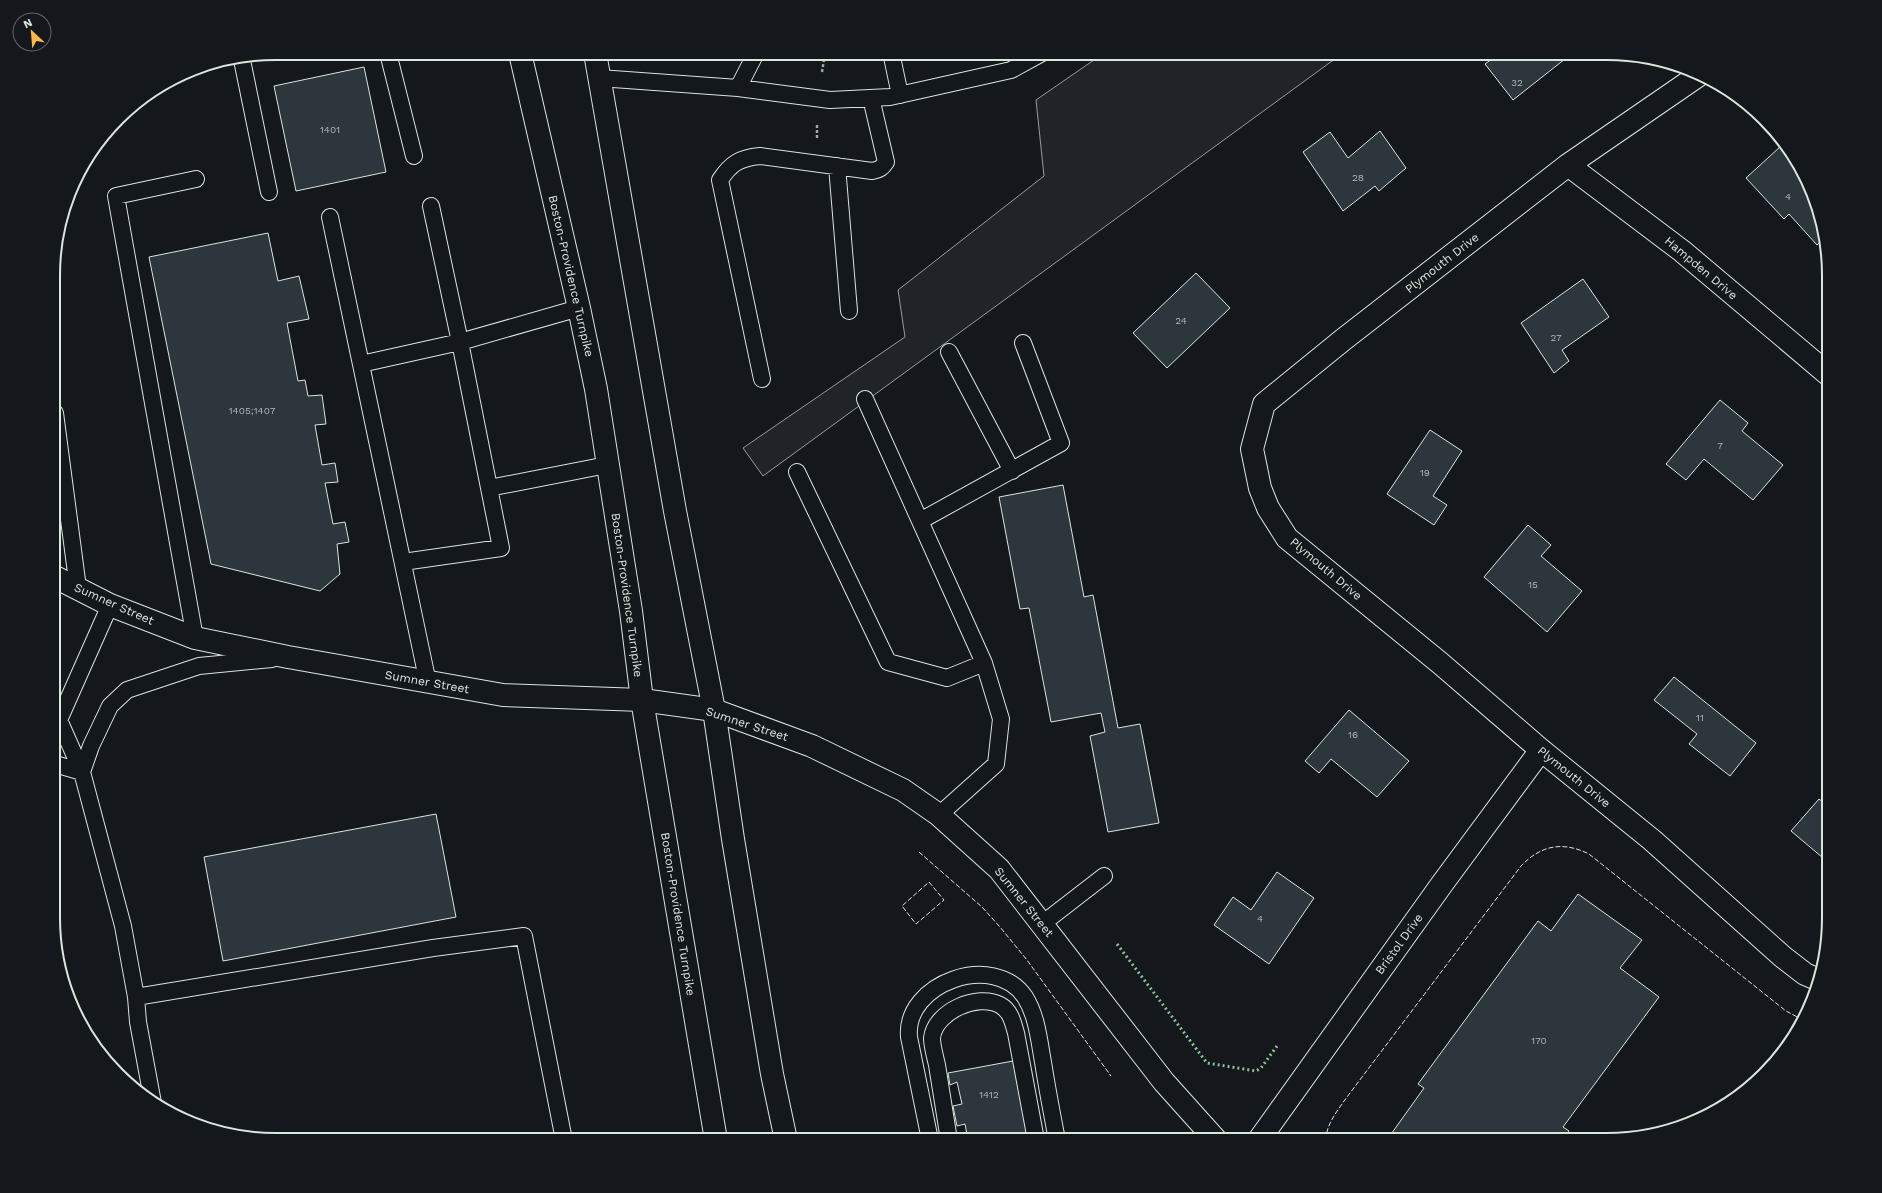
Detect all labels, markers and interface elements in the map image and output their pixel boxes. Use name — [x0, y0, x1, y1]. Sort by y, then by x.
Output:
north arrow — [12, 12, 52, 52]
text: N — [21, 16, 34, 31]
house number: 32 — [1511, 77, 1523, 88]
house number: 1401 — [320, 124, 340, 135]
house number: 28 — [1352, 172, 1364, 183]
house number: 4 — [1785, 191, 1791, 202]
street label: Boston-Providence Turnpike — [546, 194, 596, 358]
street label: Plymouth Drive — [1402, 230, 1482, 296]
street label: Hampden Drive — [1662, 234, 1740, 302]
house number: 24 — [1175, 315, 1187, 326]
house number: 27 — [1550, 332, 1562, 343]
house number: 1405;1407 — [229, 405, 276, 416]
house number: 7 — [1717, 440, 1723, 451]
house number: 19 — [1420, 467, 1430, 478]
street label: Boston-Providence Turnpike — [609, 512, 645, 678]
street label: Plymouth Drive — [1287, 535, 1365, 603]
house number: 15 — [1528, 579, 1538, 590]
street label: Sumner Street — [72, 580, 156, 628]
street label: Sumner Street — [384, 668, 470, 696]
street label: Sumner Street — [704, 704, 790, 744]
house number: 11 — [1696, 712, 1704, 723]
house number: 16 — [1348, 729, 1358, 740]
street label: Plymouth Drive — [1535, 743, 1613, 811]
street label: Boston-Providence Turnpike — [658, 831, 698, 997]
street label: Sumner Street — [992, 864, 1056, 940]
street label: Bristol Drive — [1372, 911, 1426, 977]
house number: 4 — [1257, 913, 1263, 924]
house number: 170 — [1531, 1035, 1547, 1046]
house number: 1412 — [979, 1089, 999, 1100]

